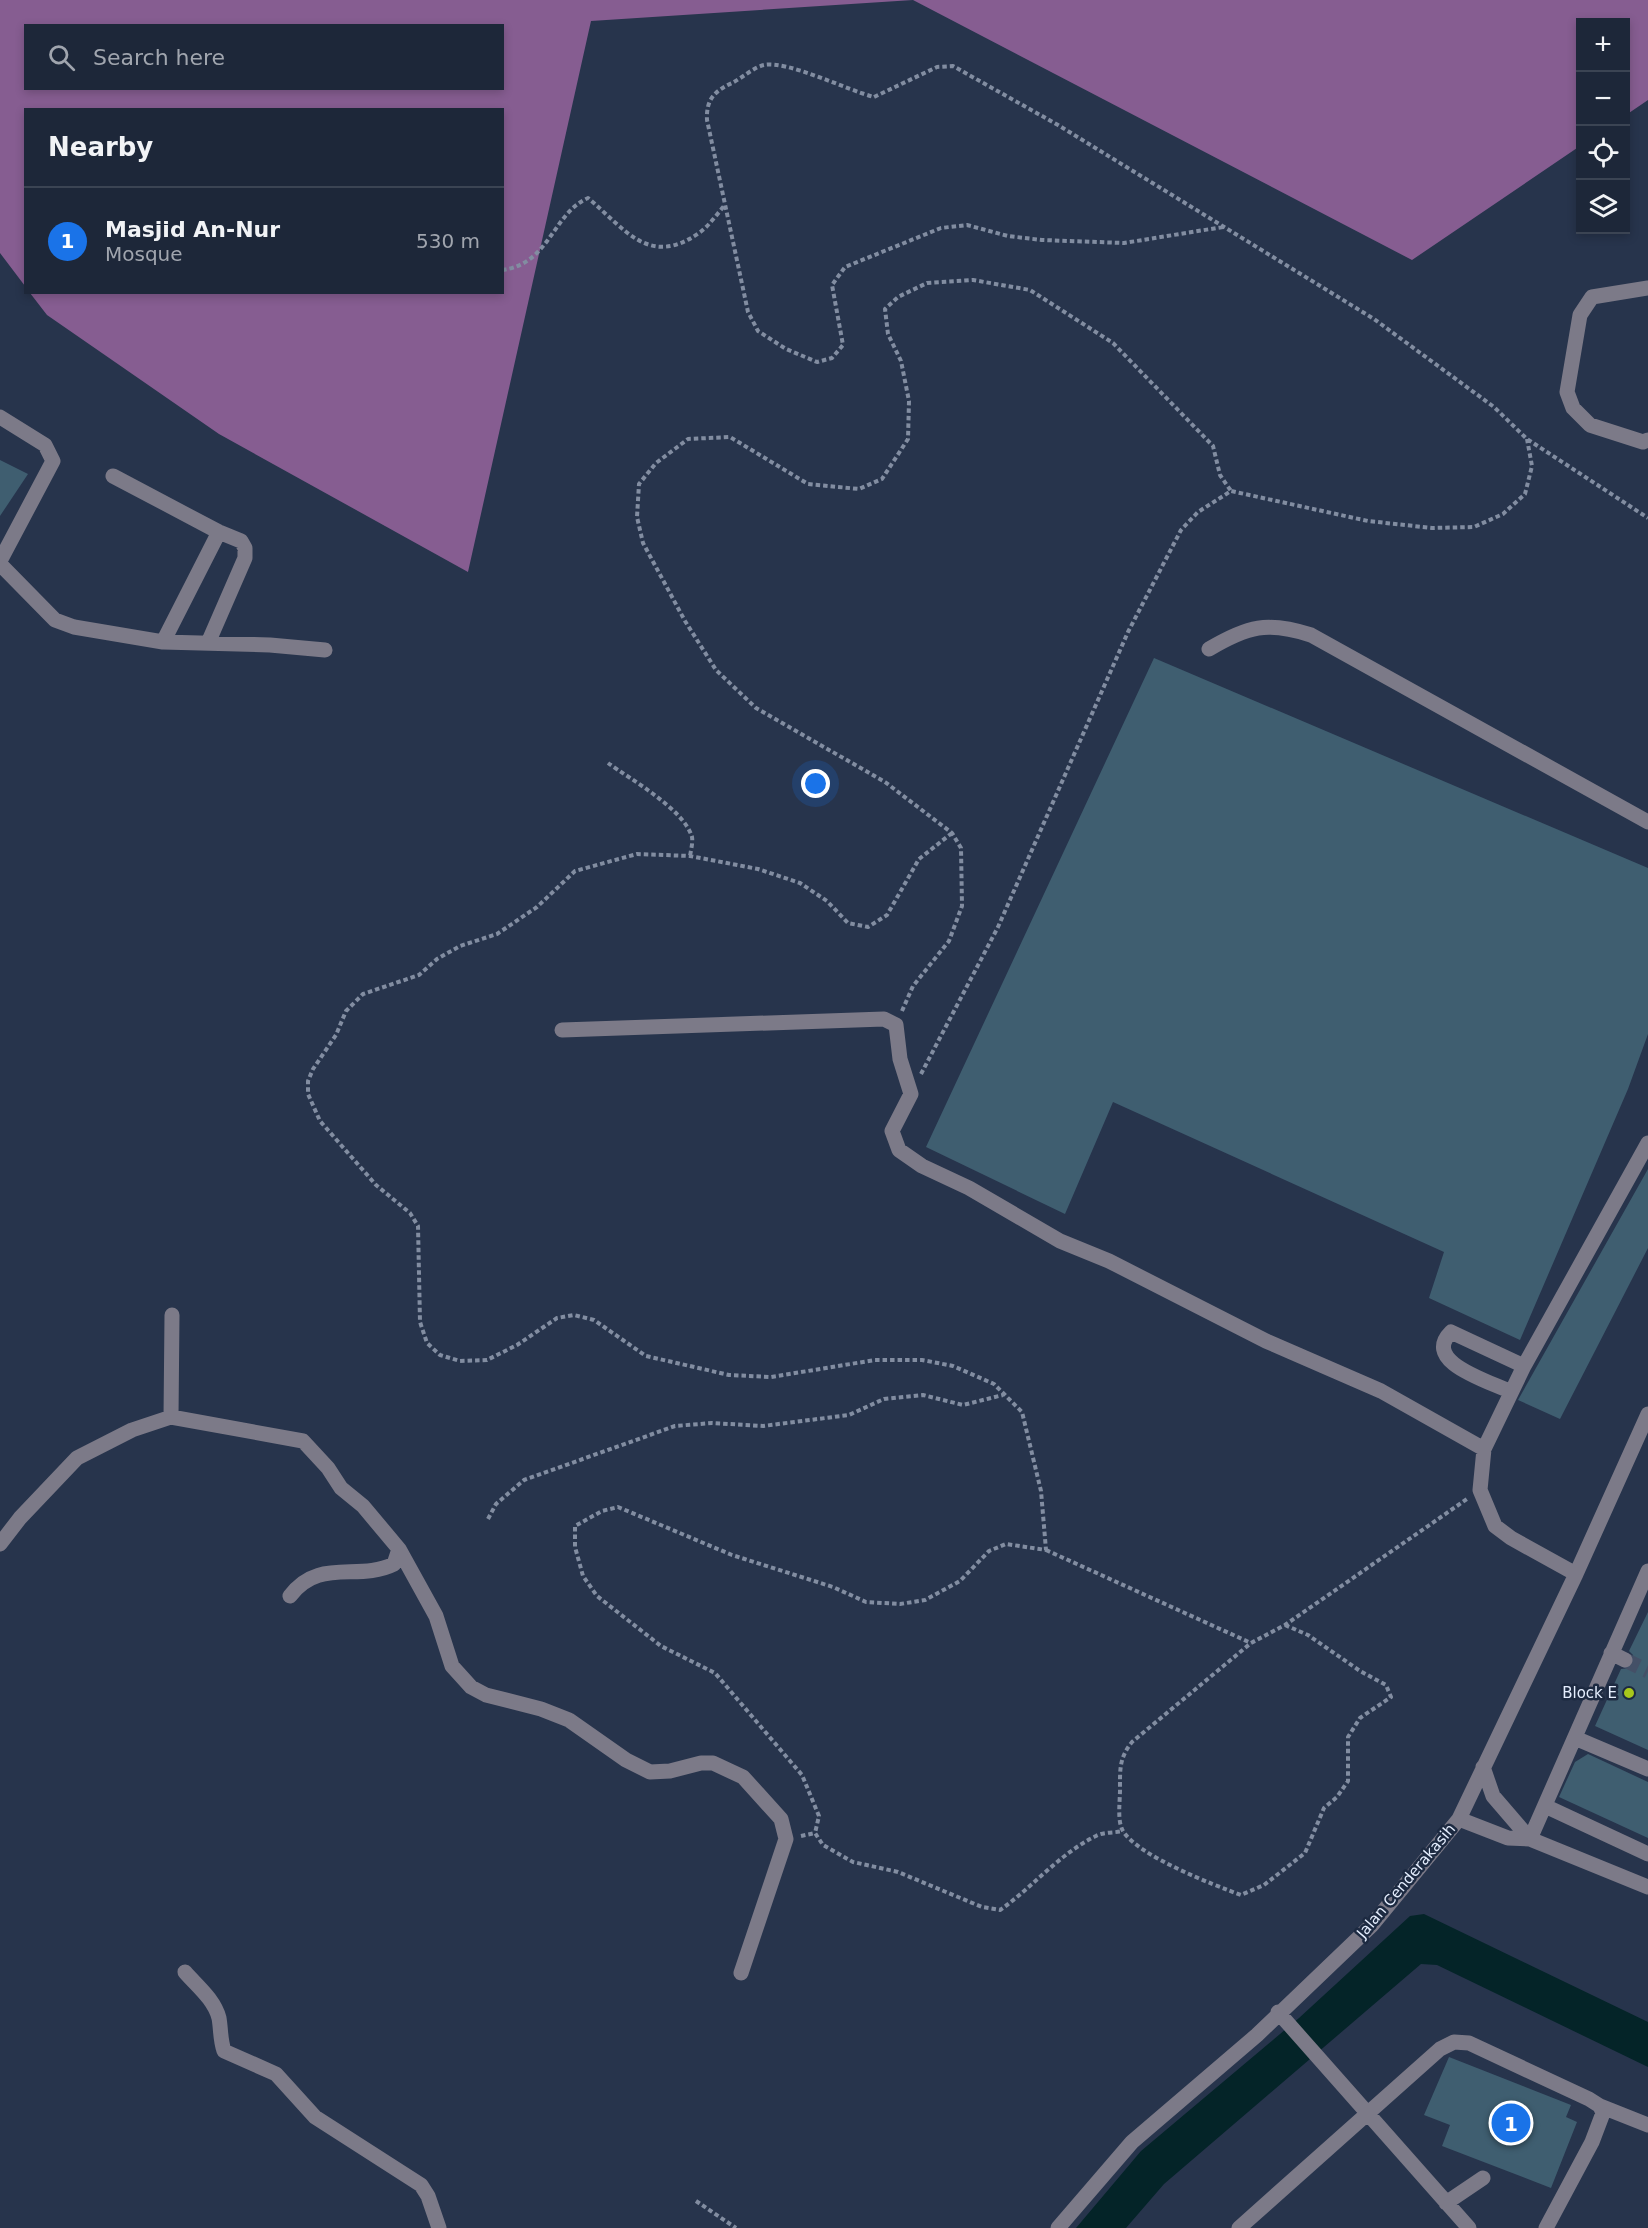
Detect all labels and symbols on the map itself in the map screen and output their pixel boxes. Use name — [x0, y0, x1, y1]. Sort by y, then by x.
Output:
your location — [801, 769, 830, 798]
place label: Block E — [1562, 1684, 1617, 1702]
marker: Block E — [1622, 1686, 1636, 1700]
street label: Jalan Cenderakasih — [1352, 1820, 1459, 1943]
pin: 1 — [1492, 2100, 1530, 2146]

